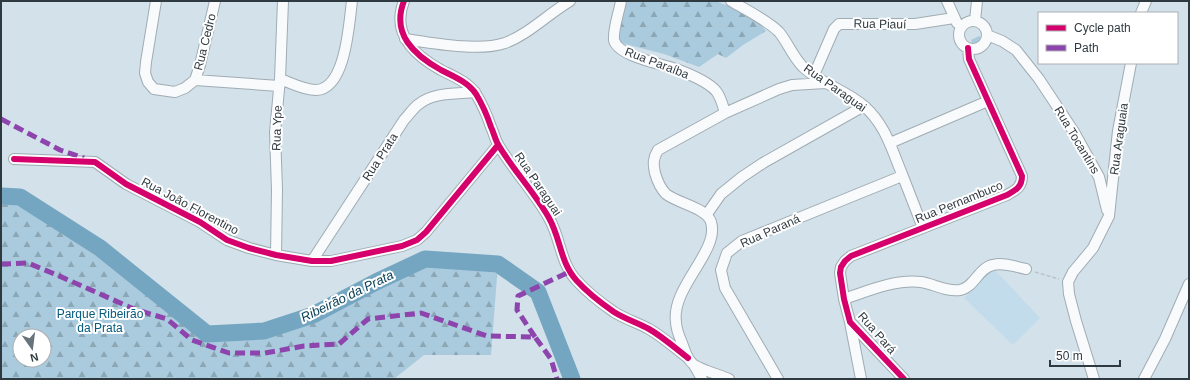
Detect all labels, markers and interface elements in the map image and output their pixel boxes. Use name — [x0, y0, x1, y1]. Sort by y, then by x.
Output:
street label: Rua Cedro — [191, 12, 219, 72]
legend — [1038, 12, 1178, 64]
street label: Rua Piauí — [854, 17, 907, 31]
text: Cycle path — [1074, 21, 1131, 35]
text: Path — [1074, 41, 1099, 55]
street label: Rua Paraíba — [623, 44, 691, 82]
street label: Rua Paraguai — [801, 61, 869, 115]
street label: Rua Araguaia — [1107, 102, 1131, 176]
street label: Rua Tocantins — [1051, 104, 1103, 176]
street label: Rua Ype — [269, 105, 285, 151]
street label: Rua Prata — [359, 130, 401, 183]
street label: Rua Paraguai — [512, 150, 564, 218]
street label: Rua João Florentino — [139, 174, 241, 238]
street label: Rua Pernambuco — [913, 178, 1005, 226]
street label: Rua Paraná — [738, 211, 802, 250]
water label: Ribeirão da Prata — [298, 267, 396, 325]
park label: Parque Ribeirão da Prata — [57, 307, 144, 335]
street label: Rua Pará — [855, 309, 899, 357]
north arrow — [12, 328, 52, 368]
scale bar — [1050, 342, 1120, 368]
text: 50 m — [1056, 349, 1083, 363]
text: N — [29, 351, 40, 364]

